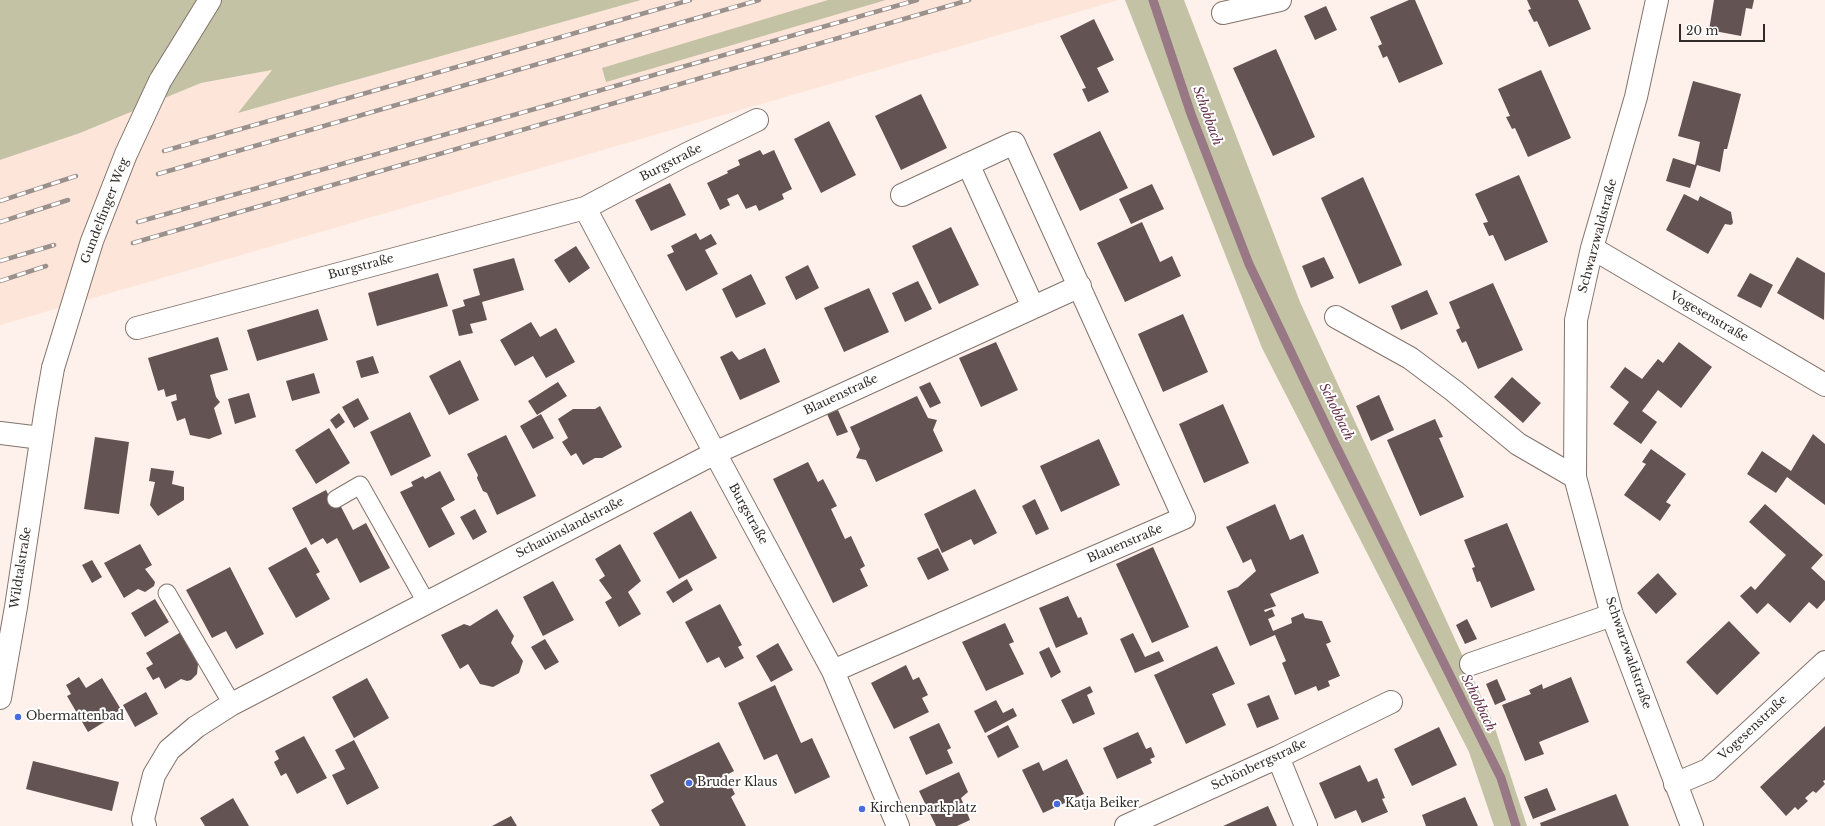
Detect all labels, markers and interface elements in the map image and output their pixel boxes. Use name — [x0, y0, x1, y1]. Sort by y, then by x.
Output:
scale bar — [1681, 16, 1767, 42]
text: 20 m — [1686, 23, 1718, 38]
water label: Schobbach — [1189, 84, 1225, 148]
street label: Burgstraße — [638, 141, 704, 185]
street label: Gundelfinger Weg — [78, 156, 132, 266]
street label: Schwarzwaldstraße — [1576, 177, 1620, 295]
street label: Burgstraße — [327, 251, 395, 283]
street label: Vogesenstraße — [1667, 289, 1751, 345]
street label: Blauenstraße — [802, 371, 880, 419]
water label: Schobbach — [1315, 381, 1357, 443]
street label: Burgstraße — [725, 481, 771, 547]
street label: Schauinslandstraße — [514, 495, 626, 561]
street label: Blauenstraße — [1085, 522, 1165, 566]
street label: Wildtalstraße — [7, 526, 35, 610]
street label: Schwarzwaldstraße — [1602, 595, 1654, 711]
water label: Schobbach — [1457, 672, 1499, 734]
street label: Vogesenstraße — [1716, 693, 1790, 763]
place label: Obermattenbad — [26, 710, 124, 724]
marker: Obermattenbad — [13, 712, 23, 722]
street label: Schönbergstraße — [1209, 737, 1309, 793]
place label: Bruder Klaus — [697, 776, 777, 790]
marker: Bruder Klaus — [684, 778, 694, 788]
place label: Katja Beiker — [1065, 797, 1139, 811]
marker: Katja Beiker — [1052, 799, 1062, 809]
place label: Kirchenparkplatz — [870, 802, 977, 816]
marker: Kirchenparkplatz — [857, 804, 867, 814]

